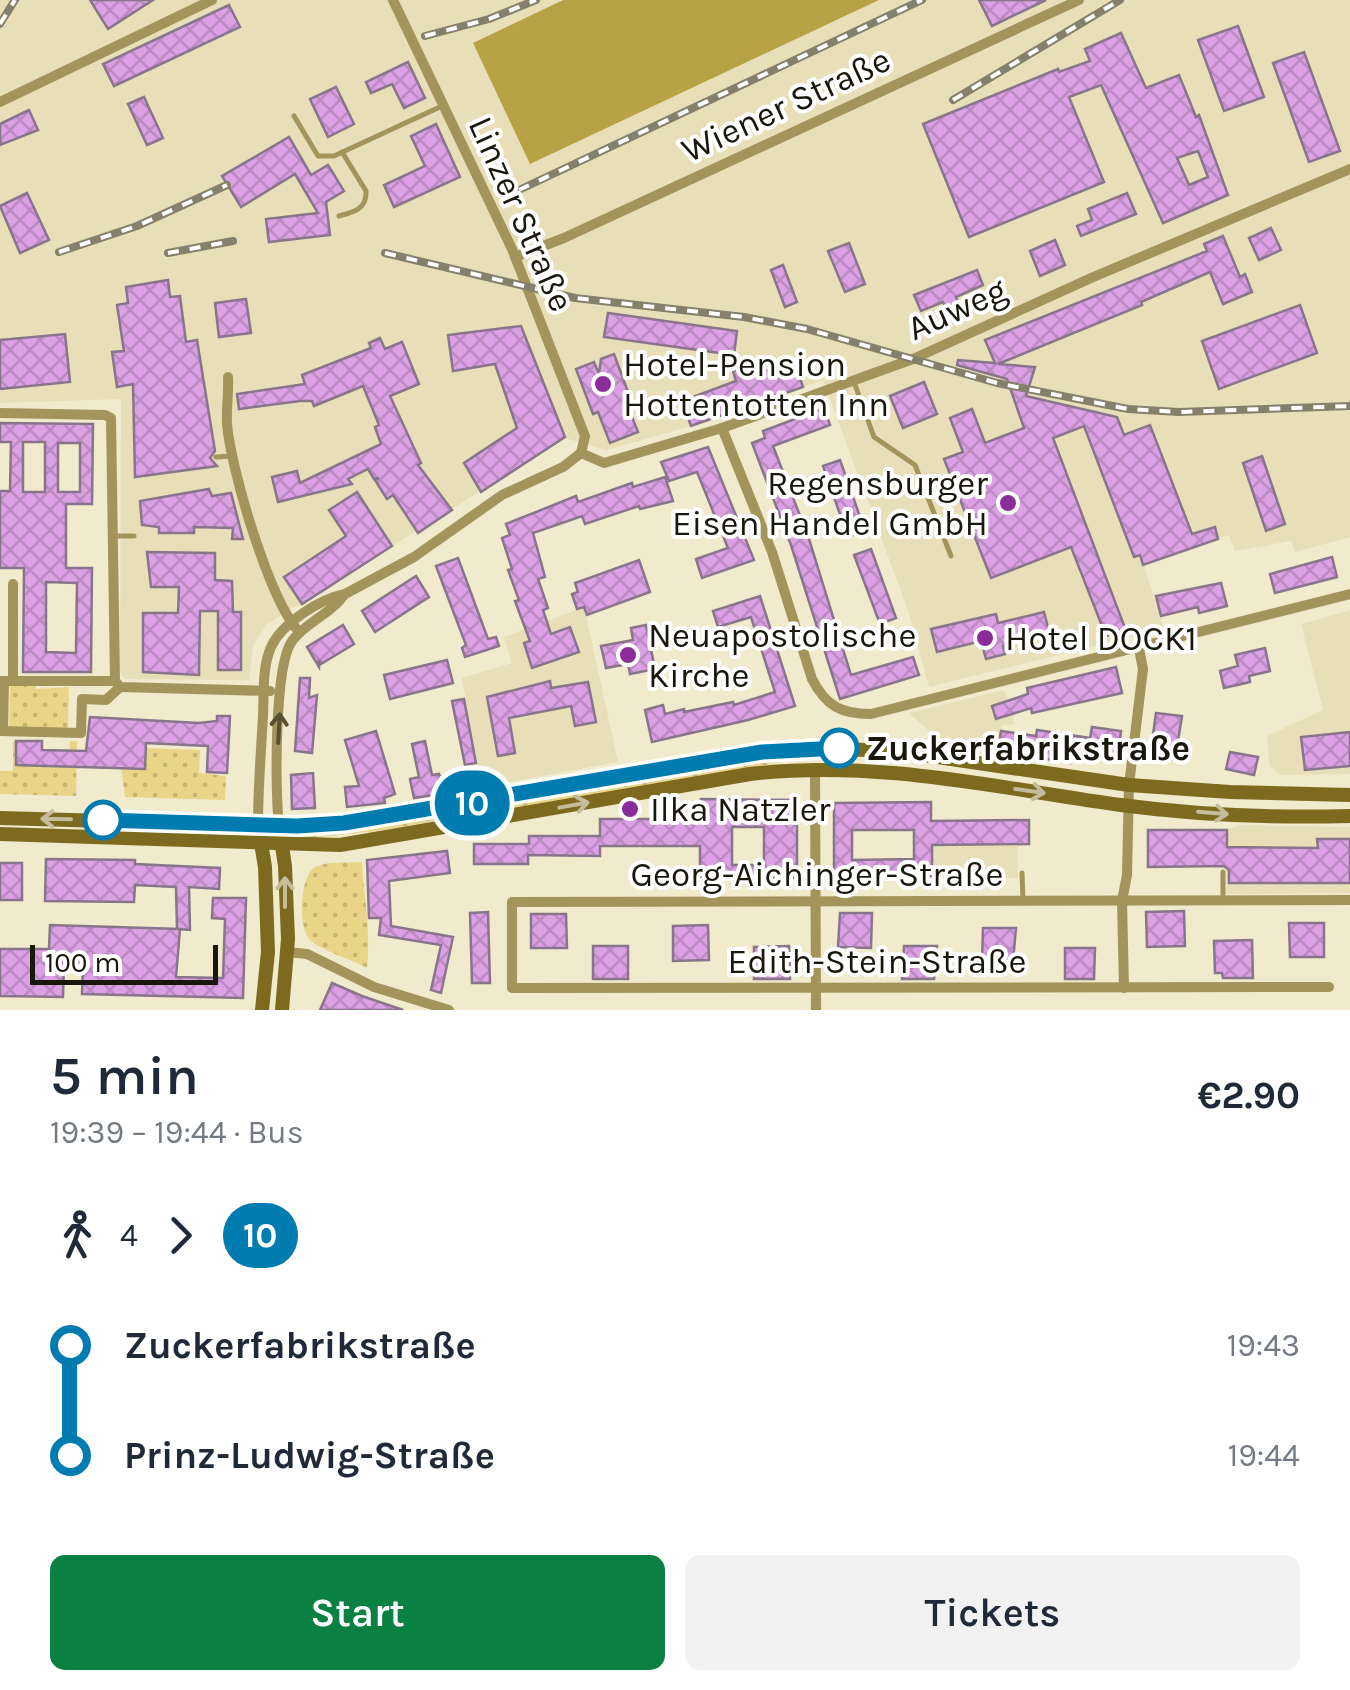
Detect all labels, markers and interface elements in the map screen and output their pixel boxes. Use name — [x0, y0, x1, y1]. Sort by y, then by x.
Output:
street label: Wiener Straße — [675, 39, 897, 171]
street label: Linzer Straße — [460, 110, 582, 318]
street label: Auweg — [901, 269, 1013, 349]
place label: Hotel-Pension Hottentotten Inn — [623, 344, 889, 425]
marker: Hotel-Pension Hottentotten Inn — [592, 373, 614, 395]
place label: Regensburger Eisen Handel GmbH — [672, 463, 988, 544]
marker: Regensburger Eisen Handel GmbH — [997, 492, 1019, 514]
place label: Neuapostolische Kirche — [648, 615, 916, 696]
place label: Hotel DOCK1 — [1005, 618, 1197, 659]
marker: Hotel DOCK1 — [974, 627, 996, 649]
marker: Neuapostolische Kirche — [617, 644, 639, 666]
one-way arrow — [270, 713, 289, 745]
place label: Zuckerfabrikstraße — [866, 728, 1190, 769]
marker: Zuckerfabrikstraße — [820, 729, 858, 767]
line badge: 10 — [427, 770, 517, 836]
text: 10 — [455, 783, 489, 824]
one-way arrow — [1013, 783, 1046, 801]
place label: Ilka Natzler — [650, 789, 831, 830]
one-way arrow — [558, 795, 590, 814]
marker: Ilka Natzler — [619, 798, 641, 820]
unlabelled marker — [84, 801, 122, 839]
one-way arrow — [1197, 804, 1229, 823]
one-way arrow — [40, 810, 72, 829]
street label: Georg-Aichinger-Straße — [630, 854, 1004, 895]
one-way arrow — [276, 877, 294, 910]
scale bar — [30, 940, 218, 984]
street label: Edith-Stein-Straße — [727, 941, 1027, 982]
text: 100 m — [45, 946, 120, 979]
text: 5 min — [50, 1044, 199, 1108]
text: €2.90 — [1198, 1073, 1300, 1118]
text: 19:39 – 19:44 · Bus — [50, 1114, 304, 1151]
icon: walk — [50, 1208, 105, 1263]
icon: forward — [153, 1208, 208, 1263]
text: 10 — [243, 1215, 278, 1256]
text: 4 — [120, 1217, 138, 1254]
text: Zuckerfabrikstraße — [124, 1323, 476, 1368]
text: 19:43 — [1227, 1327, 1300, 1364]
text: Prinz-Ludwig-Straße — [124, 1433, 495, 1478]
text: 19:44 — [1228, 1437, 1300, 1474]
button: Start — [50, 1555, 665, 1670]
button: Tickets — [685, 1555, 1300, 1670]

